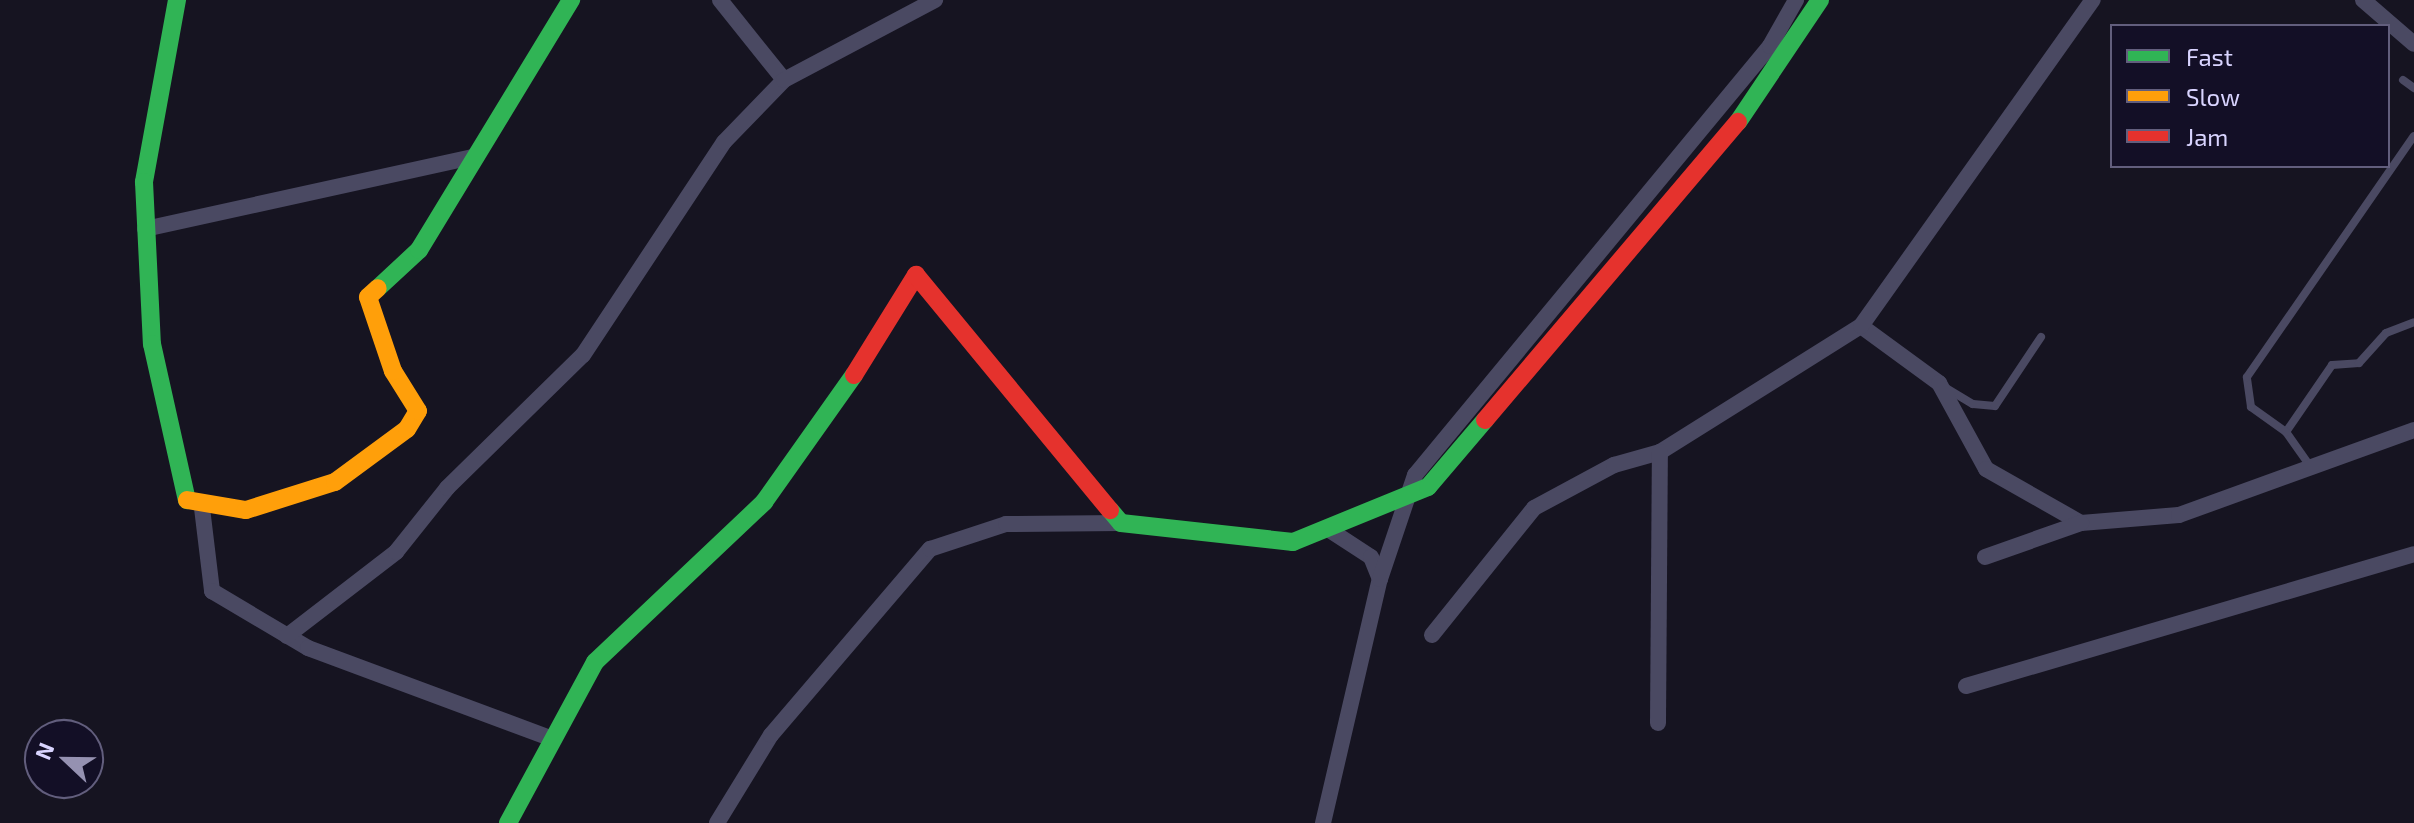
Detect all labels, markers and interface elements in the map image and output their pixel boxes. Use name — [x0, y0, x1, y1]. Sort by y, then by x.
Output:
legend — [2110, 24, 2390, 168]
text: Fast — [2186, 42, 2233, 71]
text: Slow — [2186, 82, 2240, 111]
text: Jam — [2186, 122, 2228, 151]
north arrow — [24, 719, 104, 799]
text: N — [29, 739, 59, 763]

